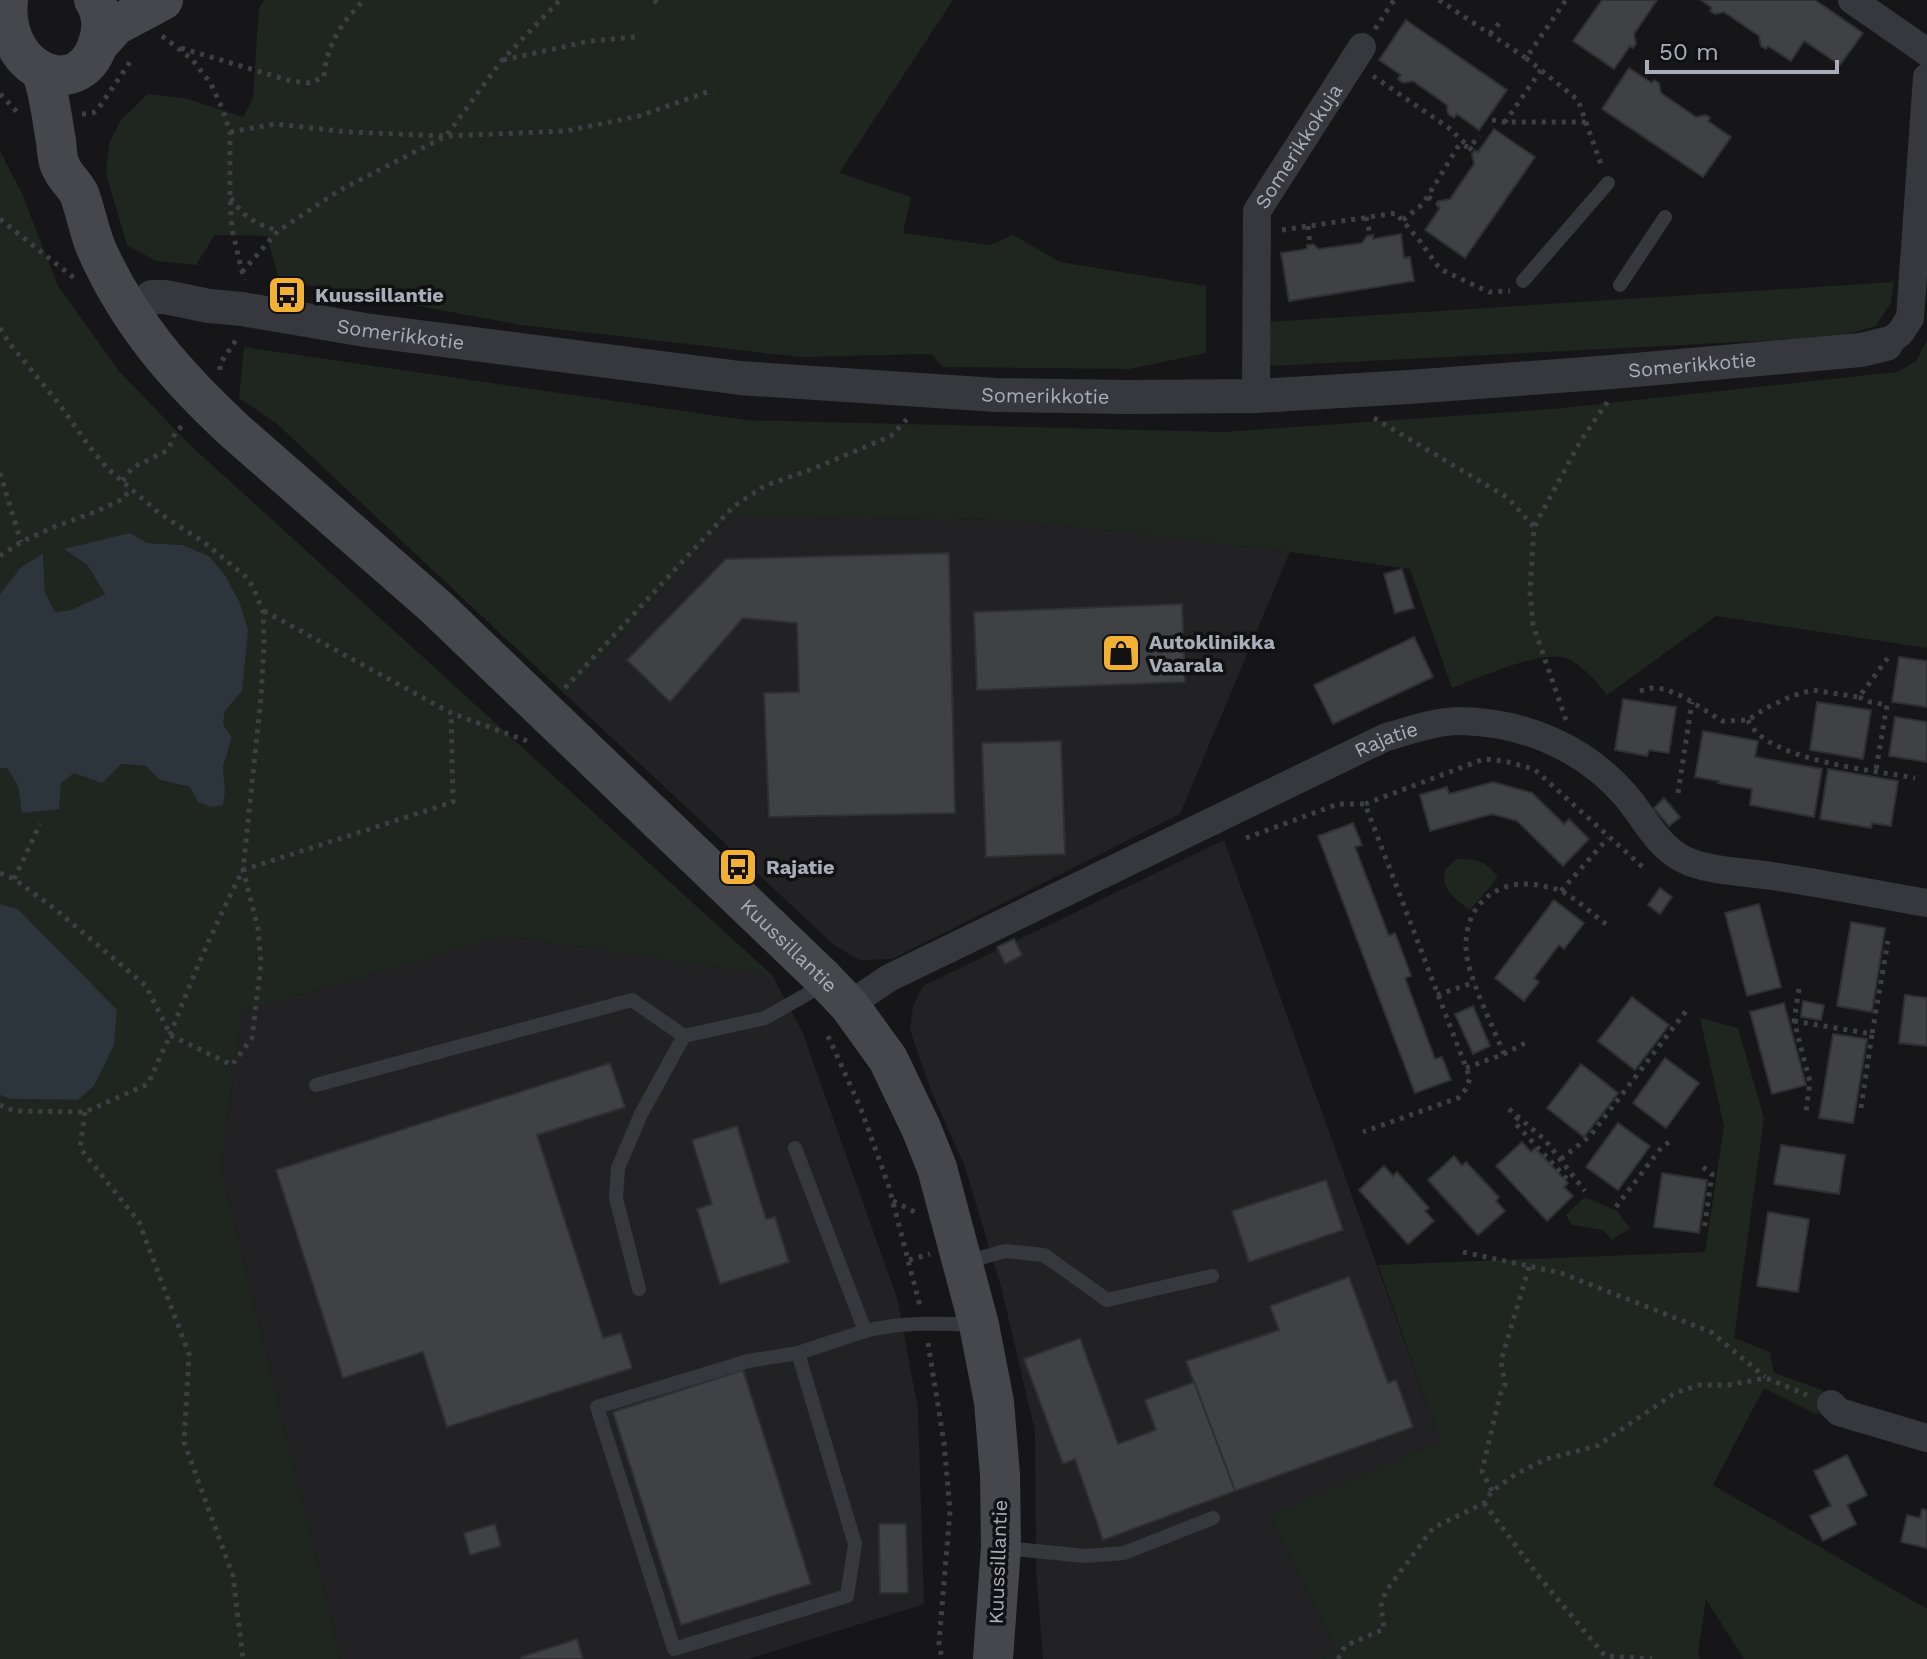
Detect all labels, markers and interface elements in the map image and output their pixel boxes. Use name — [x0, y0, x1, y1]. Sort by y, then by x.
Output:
scale bar — [1647, 24, 1837, 74]
text: 50 m — [1659, 38, 1719, 66]
street label: Somerikkokuja — [1250, 79, 1347, 213]
bus stop icon: Kuussillantie — [266, 274, 308, 316]
place label: Kuussillantie — [315, 283, 444, 307]
street label: Somerikkotie — [335, 313, 466, 355]
street label: Somerikkotie — [1627, 347, 1757, 383]
street label: Somerikkotie — [980, 382, 1110, 409]
place label: Autoklinikka Vaarala — [1149, 630, 1275, 677]
shop icon: Autoklinikka Vaarala — [1100, 632, 1142, 674]
street label: Rajatie — [1350, 717, 1421, 763]
bus stop icon: Rajatie — [717, 846, 759, 888]
place label: Rajatie — [766, 855, 835, 879]
street label: Kuussillantie — [736, 894, 842, 997]
street label: Kuussillantie — [984, 1499, 1012, 1625]

